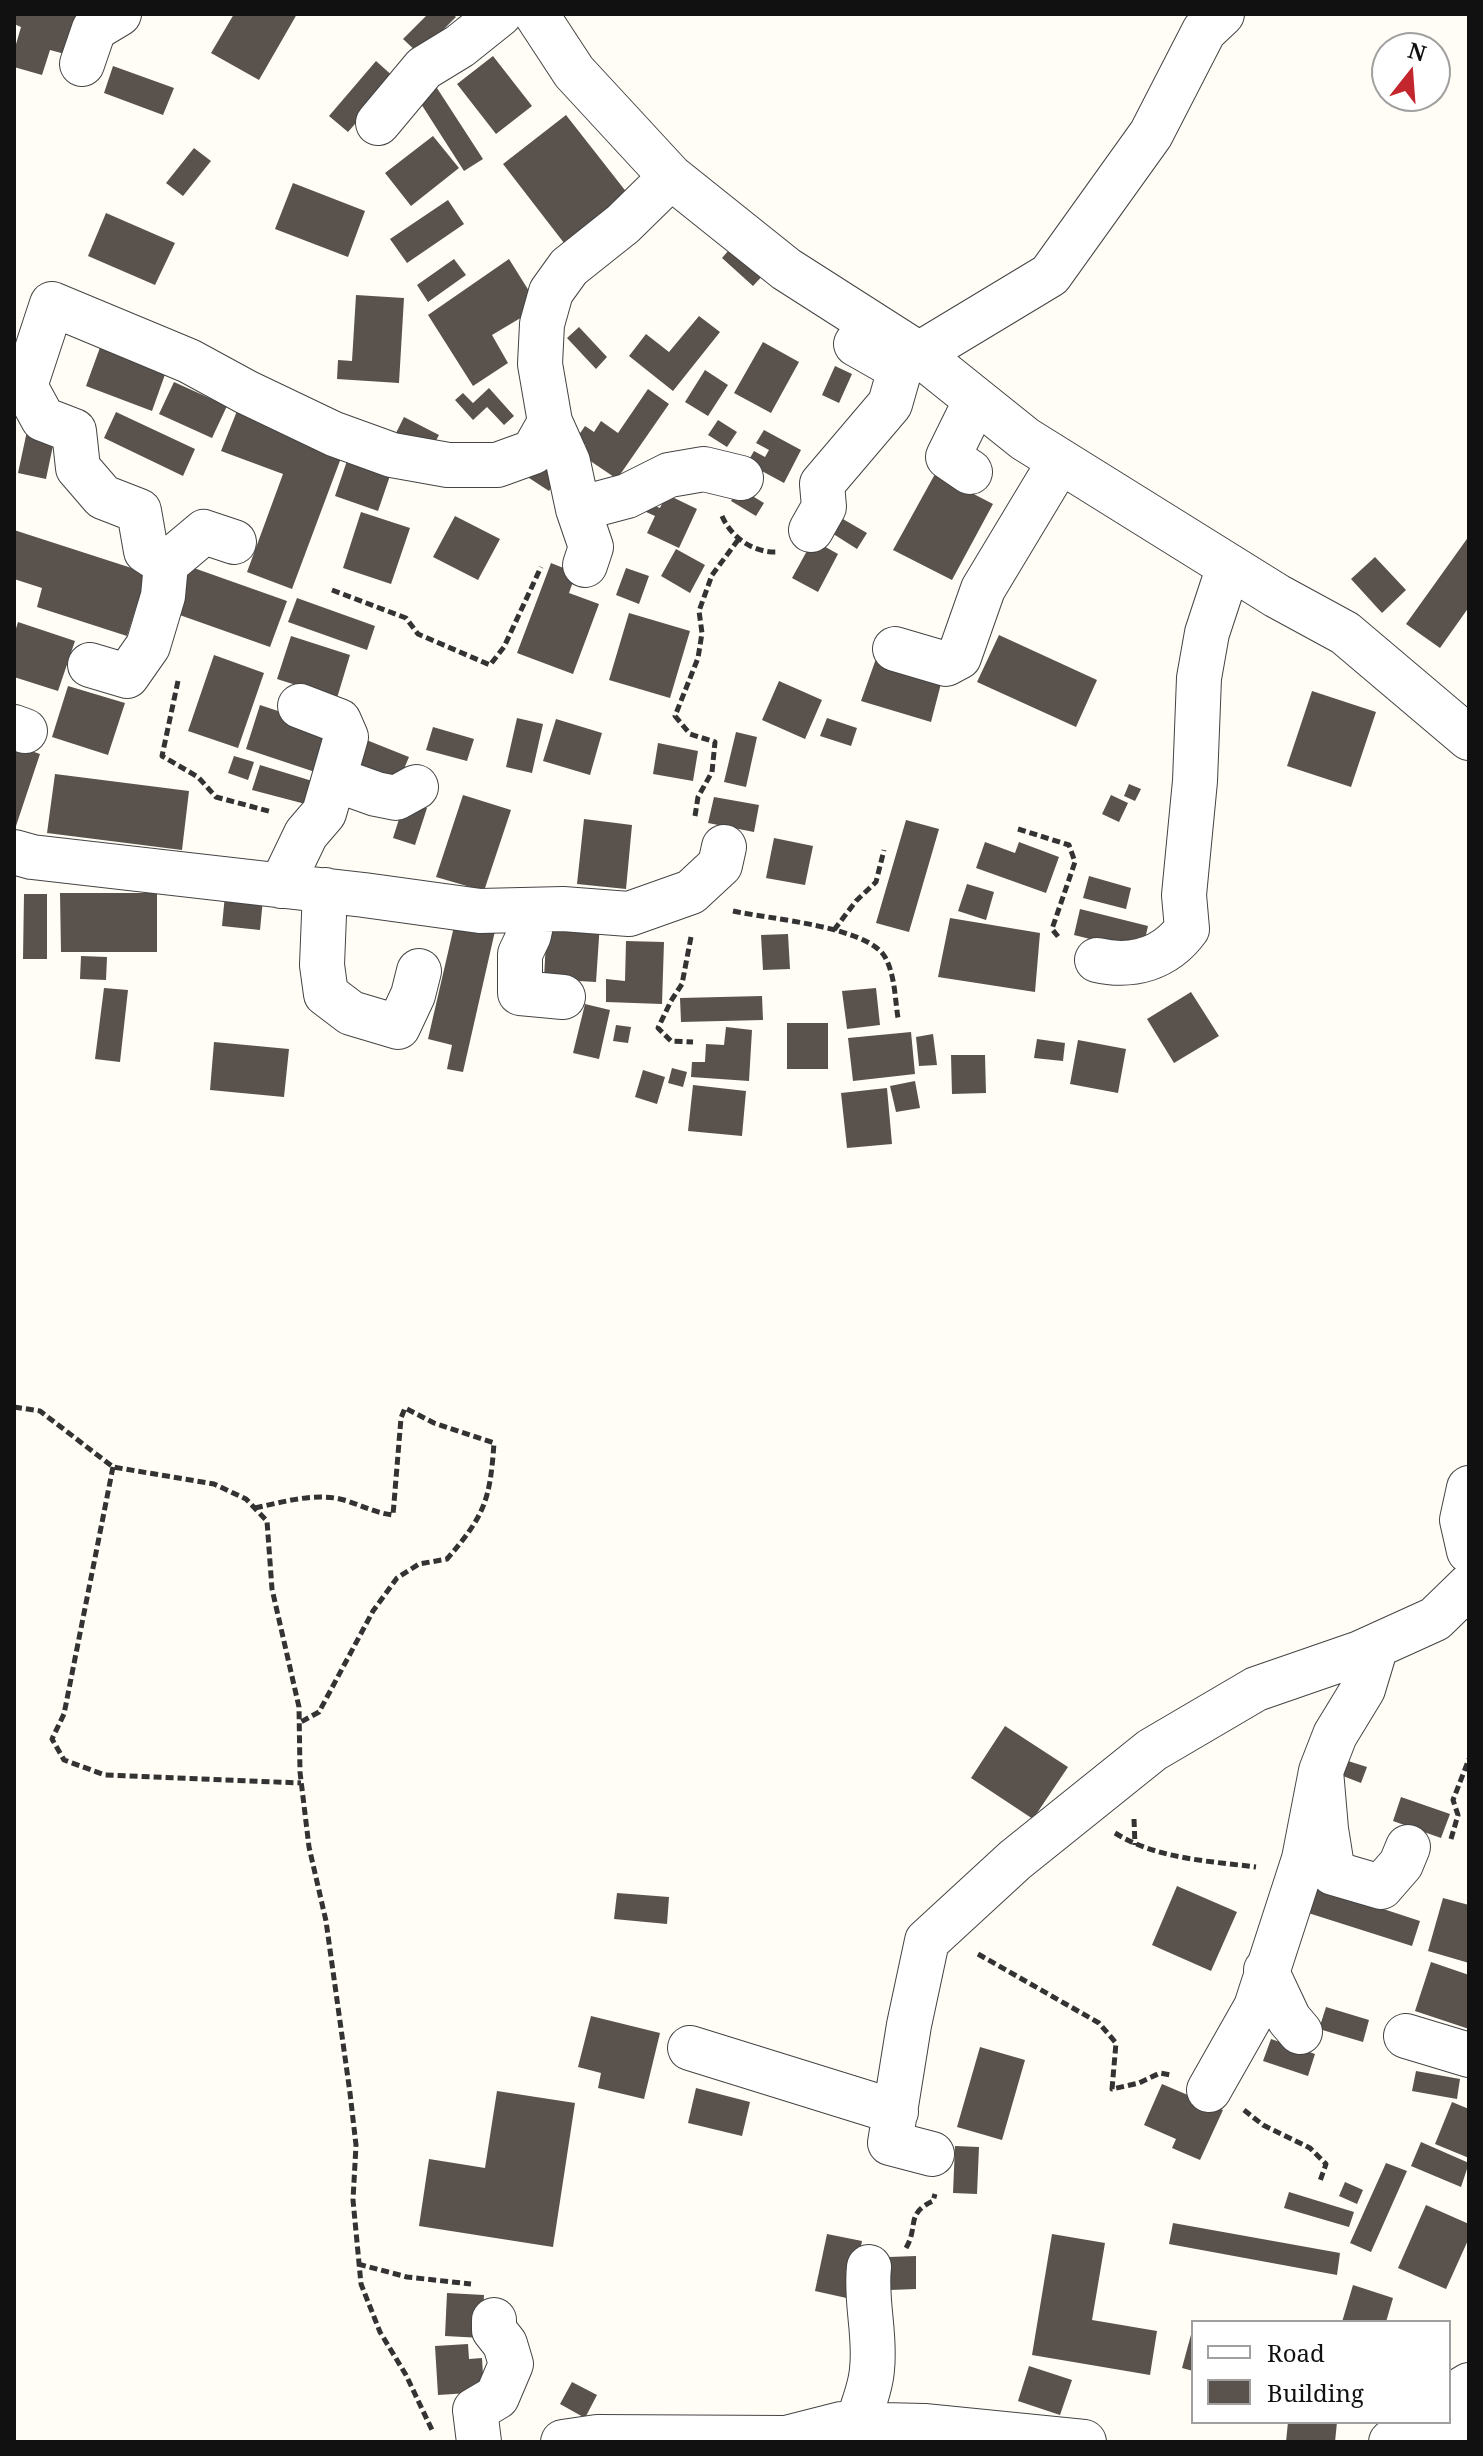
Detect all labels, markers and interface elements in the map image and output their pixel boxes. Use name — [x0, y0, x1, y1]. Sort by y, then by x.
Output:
north arrow — [1371, 32, 1451, 112]
text: N — [1405, 34, 1430, 68]
legend — [1191, 2320, 1451, 2424]
text: Road — [1267, 2336, 1325, 2369]
text: Building — [1267, 2376, 1364, 2409]

